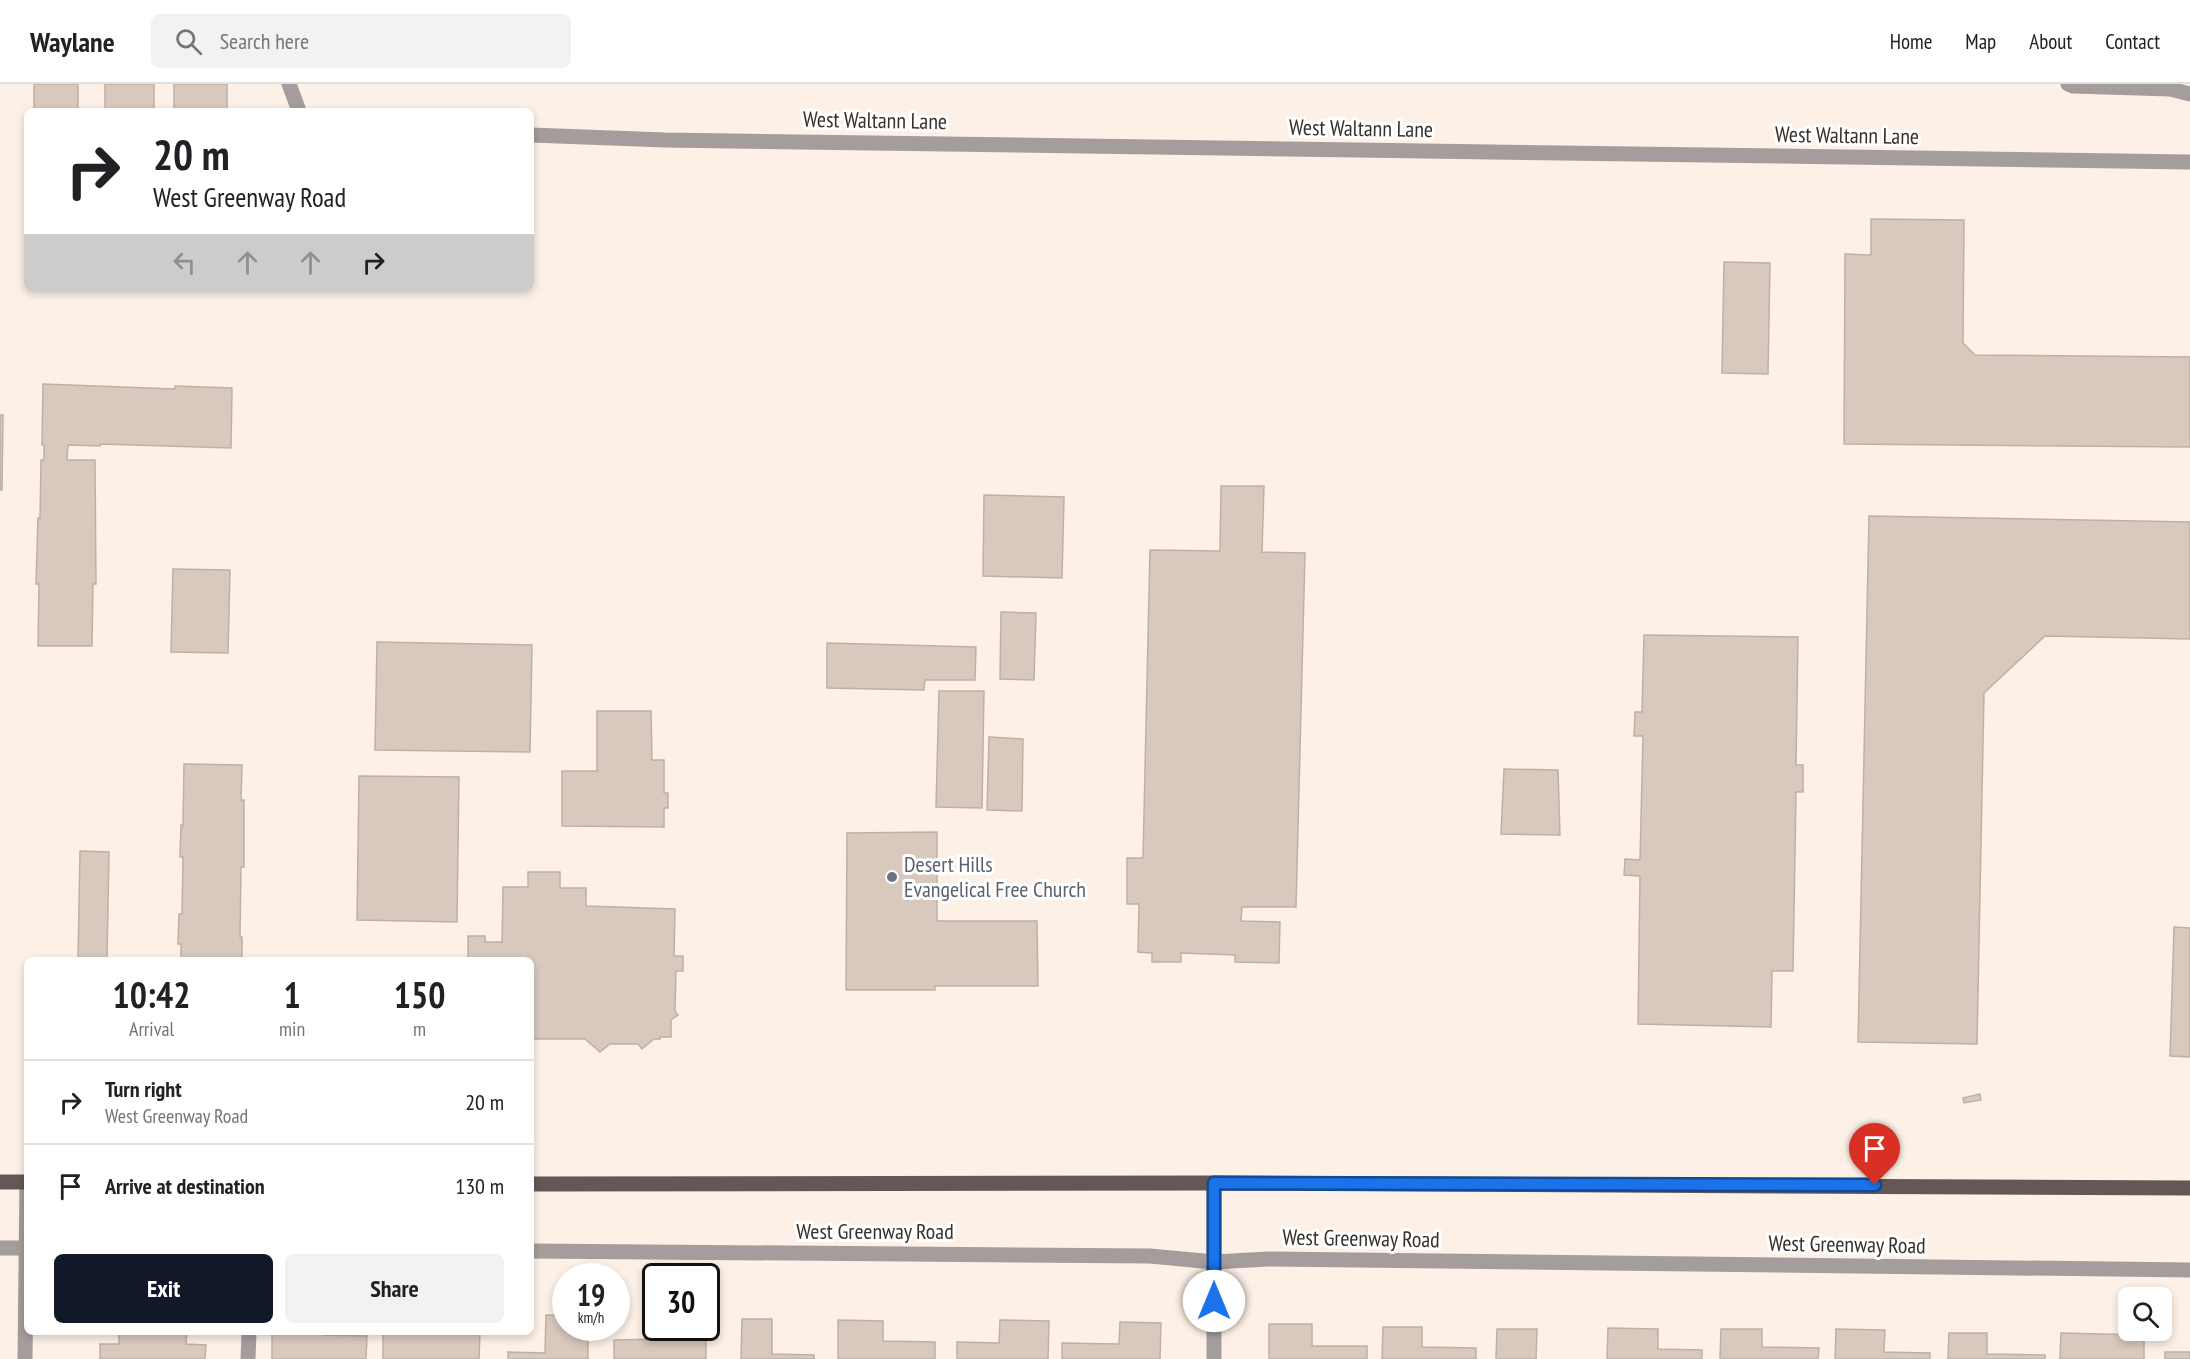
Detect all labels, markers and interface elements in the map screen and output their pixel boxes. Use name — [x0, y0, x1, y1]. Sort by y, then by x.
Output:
search box — [151, 14, 571, 68]
text: Waylane — [30, 23, 115, 60]
icon: search — [172, 25, 205, 58]
text: Search here — [220, 27, 309, 55]
text: Home — [1890, 28, 1932, 55]
text: Map — [1965, 28, 1996, 55]
text: About — [2029, 28, 2072, 55]
text: Contact — [2105, 28, 2160, 55]
street label: West Waltann Lane — [803, 105, 947, 135]
street label: West Waltann Lane — [1289, 113, 1433, 143]
street label: West Waltann Lane — [1775, 120, 1919, 150]
text: 20 m — [153, 127, 230, 182]
icon: right — [54, 132, 132, 210]
text: West Greenway Road — [153, 180, 346, 214]
icon: left — [168, 246, 201, 279]
icon: ahead — [231, 246, 264, 279]
icon: ahead — [294, 246, 327, 279]
icon: right — [357, 246, 390, 279]
place label: Desert Hills Evangelical Free Church — [904, 850, 1086, 903]
marker: Desert Hills Evangelical Free Church — [885, 870, 899, 884]
text: 10:42 — [113, 971, 190, 1018]
text: 1 — [283, 971, 301, 1018]
text: 150 — [394, 971, 445, 1018]
text: Arrival — [129, 1016, 174, 1042]
text: min — [279, 1016, 305, 1042]
text: m — [413, 1016, 426, 1042]
text: Turn right — [105, 1075, 182, 1103]
icon: right — [54, 1086, 87, 1119]
text: 20 m — [465, 1088, 504, 1116]
text: West Greenway Road — [105, 1103, 248, 1129]
pin — [1849, 1123, 1900, 1185]
icon: arrive — [1858, 1132, 1891, 1165]
icon: arrive — [54, 1170, 87, 1203]
text: Arrive at destination — [105, 1172, 265, 1200]
text: 130 m — [455, 1172, 504, 1200]
street label: West Greenway Road — [796, 1217, 954, 1245]
street label: West Greenway Road — [1282, 1223, 1440, 1253]
street label: West Greenway Road — [1768, 1229, 1926, 1259]
button: Exit — [54, 1254, 273, 1323]
button: Share — [285, 1254, 504, 1323]
speed limit sign: 30 — [642, 1263, 720, 1341]
position arrow — [1182, 1269, 1246, 1333]
text: 19 — [577, 1275, 605, 1314]
map controls — [2118, 1287, 2172, 1341]
button: search — [2118, 1287, 2172, 1341]
text: km/h — [578, 1308, 604, 1327]

